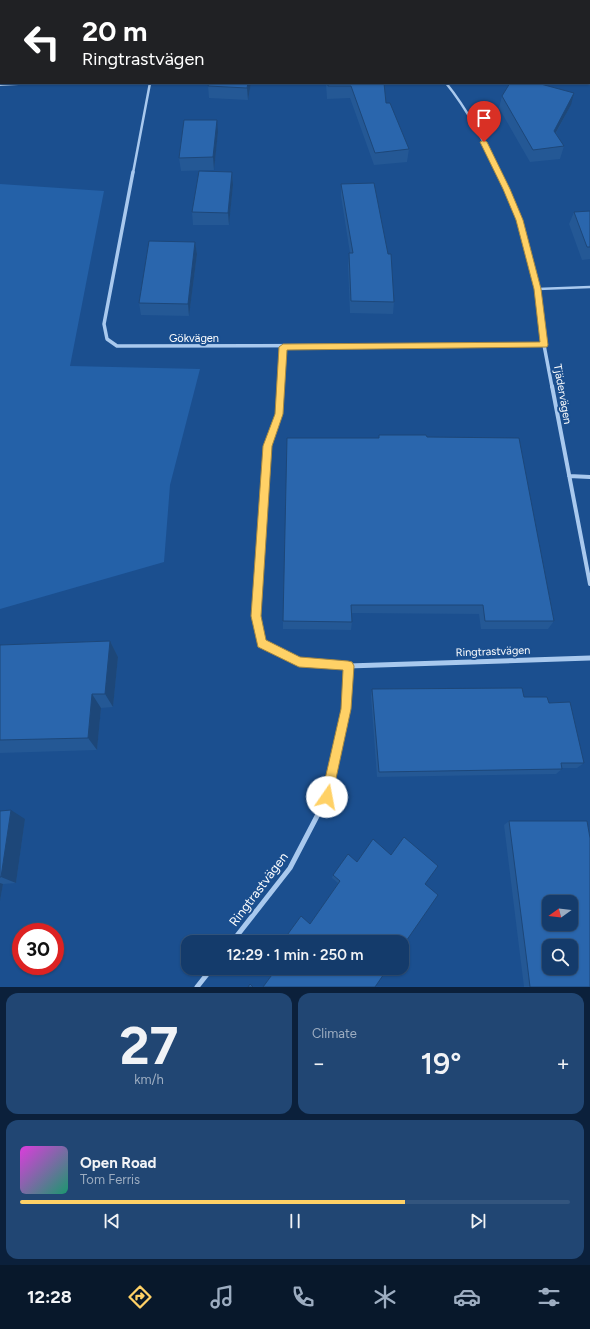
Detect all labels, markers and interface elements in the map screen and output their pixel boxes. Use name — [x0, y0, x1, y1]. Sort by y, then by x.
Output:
text: 20 m — [82, 14, 147, 48]
icon: left — [16, 16, 68, 68]
text: Ringtrastvägen — [82, 48, 204, 70]
pin — [467, 101, 501, 142]
icon: arrive — [473, 107, 495, 129]
street label: Gökvägen — [169, 332, 219, 345]
street label: Tjädervägen — [551, 363, 574, 425]
street label: Ringtrastvägen — [455, 644, 531, 659]
position arrow — [306, 776, 348, 818]
street label: Ringtrastvägen — [226, 850, 291, 929]
north arrow — [542, 895, 578, 931]
map controls — [542, 895, 578, 975]
speed limit sign: 30 — [12, 923, 64, 975]
button: search — [542, 939, 578, 975]
text: 12:29 · 1 min · 250 m — [226, 946, 364, 964]
text: 27 — [119, 1015, 179, 1077]
text: Climate — [312, 1026, 357, 1041]
text: 19° — [420, 1045, 462, 1082]
text: − — [312, 1050, 326, 1077]
text: + — [556, 1050, 570, 1077]
text: km/h — [134, 1072, 164, 1087]
text: Open Road — [80, 1154, 157, 1172]
text: Tom Ferris — [80, 1172, 140, 1187]
icon: previous — [101, 1210, 123, 1232]
icon: pause — [284, 1210, 306, 1232]
icon: next — [467, 1210, 489, 1232]
icon: directions — [126, 1283, 154, 1311]
icon: music — [208, 1283, 236, 1311]
icon: phone — [289, 1283, 317, 1311]
icon: climate — [371, 1283, 399, 1311]
icon: car — [453, 1283, 481, 1311]
icon: filters — [535, 1283, 563, 1311]
text: 12:28 — [27, 1286, 72, 1308]

